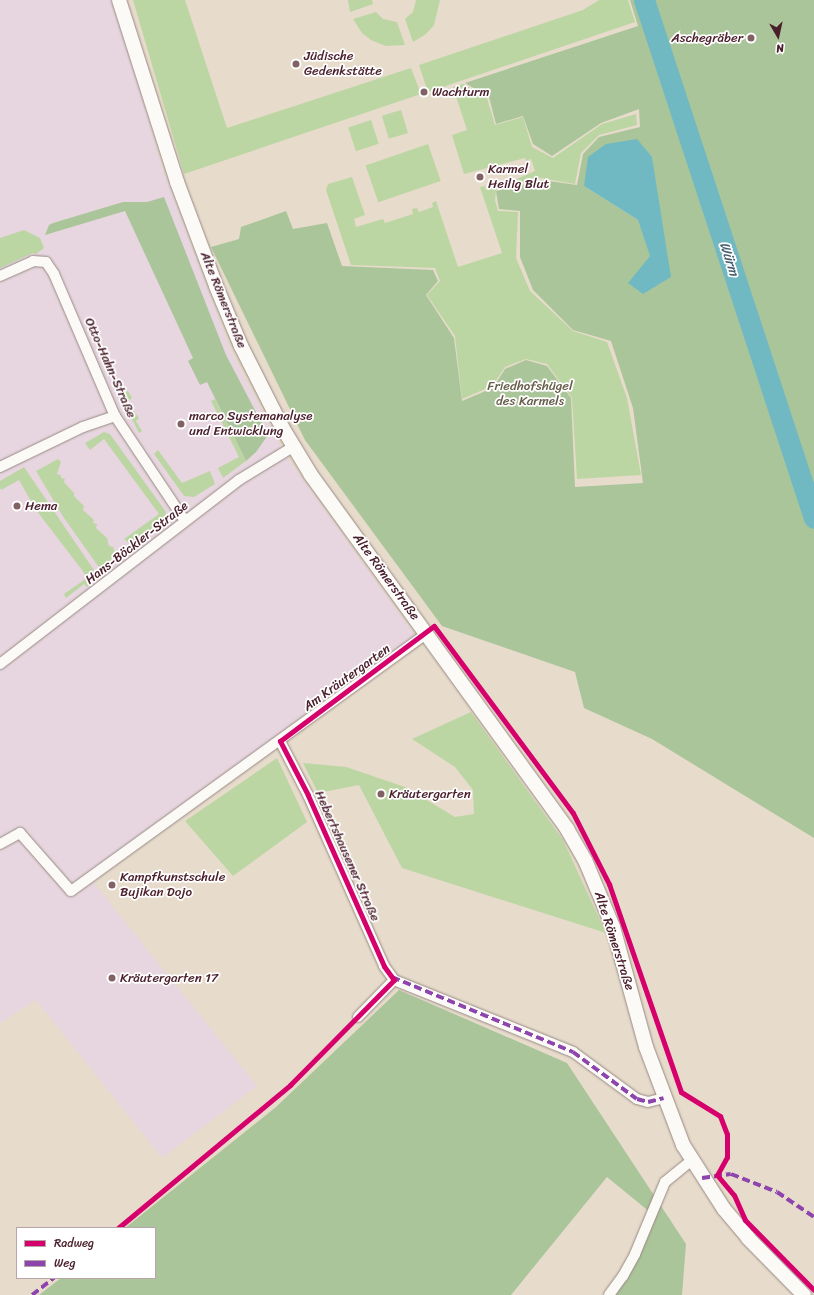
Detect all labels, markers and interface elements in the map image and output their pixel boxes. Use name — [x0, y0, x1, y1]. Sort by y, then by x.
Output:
north arrow — [758, 16, 798, 56]
place label: Aschegräber — [671, 30, 743, 46]
marker: Aschegräber — [746, 33, 756, 43]
text: N — [775, 38, 785, 58]
place label: Jüdische Gedenkstätte — [304, 49, 382, 80]
marker: Jüdische Gedenkstätte — [291, 59, 301, 69]
place label: Wachturm — [432, 84, 489, 100]
marker: Wachturm — [419, 87, 429, 97]
place label: Karmel Heilig Blut — [488, 162, 549, 193]
marker: Karmel Heilig Blut — [475, 172, 485, 182]
water label: Würm — [716, 240, 742, 278]
street label: Alte Römerstraße — [197, 250, 249, 350]
street label: Otto-Hahn-Straße — [81, 315, 139, 421]
park label: Friedhofshügel des Karmels — [487, 379, 573, 410]
place label: marco Systemanalyse und Entwicklung — [189, 409, 313, 440]
marker: marco Systemanalyse und Entwicklung — [176, 419, 186, 429]
place label: Hema — [25, 498, 57, 514]
street label: Hans-Böckler-Straße — [83, 498, 191, 588]
marker: Hema — [12, 501, 22, 511]
street label: Alte Römerstraße — [350, 531, 422, 623]
street label: Am Kräutergarten — [300, 641, 394, 715]
place label: Kräutergarten — [389, 786, 471, 802]
street label: Hebertshausener Straße — [311, 788, 383, 924]
marker: Kräutergarten — [376, 789, 386, 799]
place label: Kampfkunstschule Bujikan Dojo — [120, 870, 225, 901]
marker: Kampfkunstschule Bujikan Dojo — [107, 880, 117, 890]
street label: Alte Römerstraße — [591, 890, 637, 992]
place label: Kräutergarten 17 — [120, 970, 218, 986]
marker: Kräutergarten 17 — [107, 973, 117, 983]
legend — [16, 1227, 156, 1279]
text: Radweg — [54, 1232, 94, 1254]
text: Weg — [54, 1252, 75, 1274]

